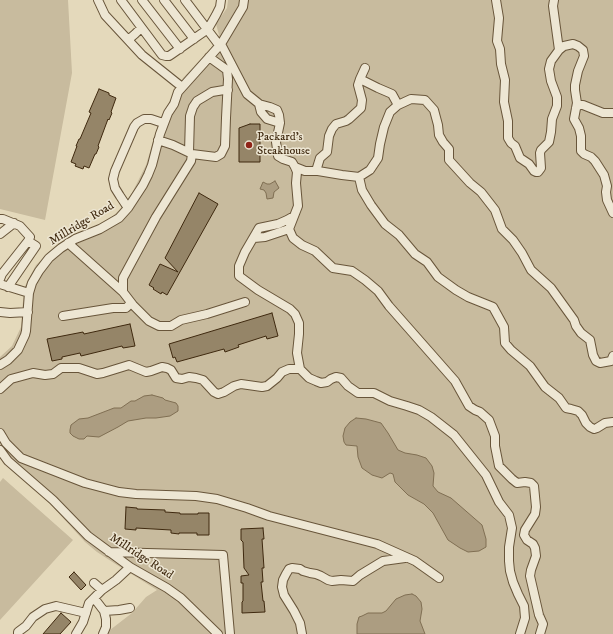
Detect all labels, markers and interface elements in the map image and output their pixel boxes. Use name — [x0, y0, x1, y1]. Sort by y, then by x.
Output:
place label: Packard's Steakhouse — [257, 131, 310, 159]
marker: Packard's Steakhouse — [244, 140, 254, 150]
street label: Millridge Road — [47, 199, 117, 249]
street label: Millridge Road — [106, 531, 176, 583]

